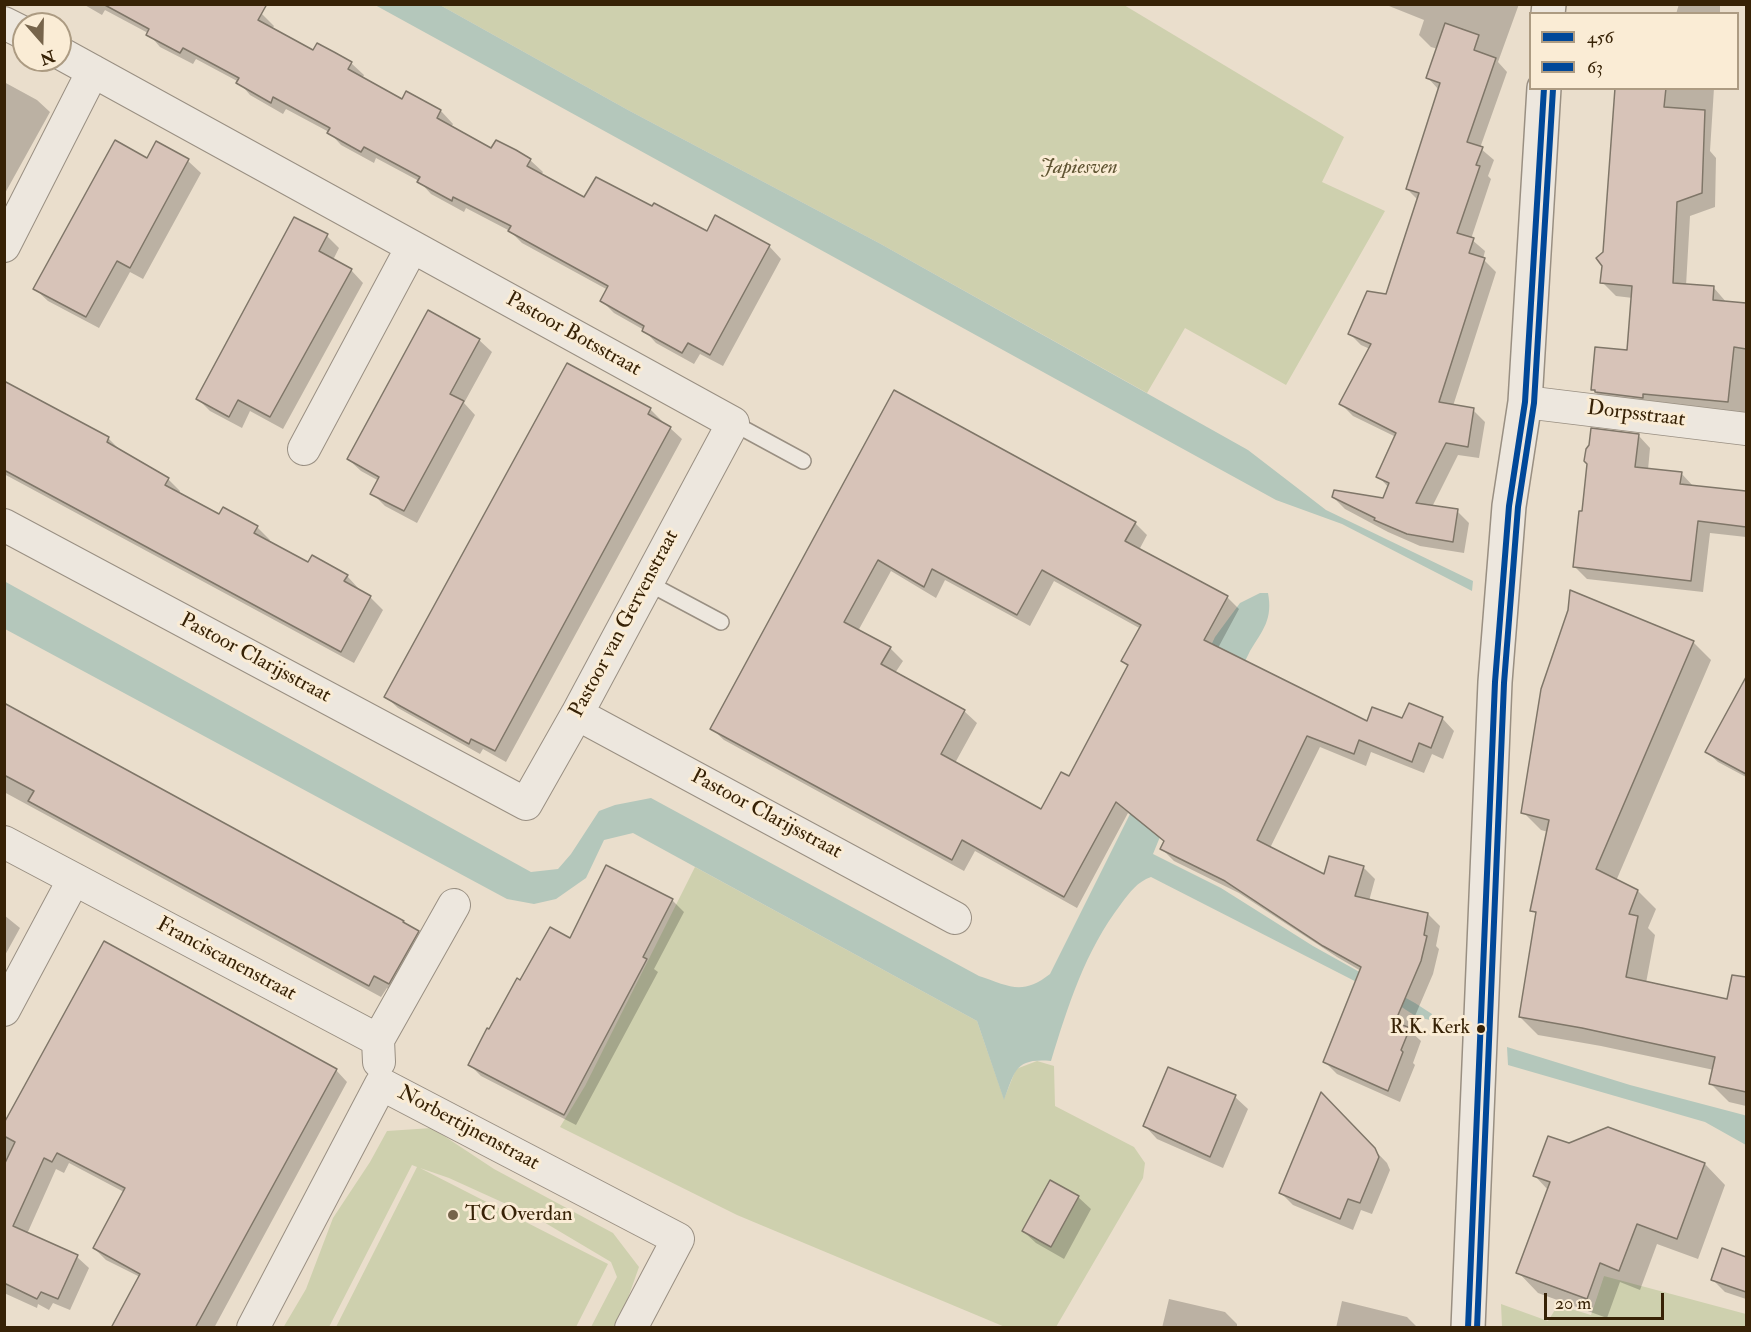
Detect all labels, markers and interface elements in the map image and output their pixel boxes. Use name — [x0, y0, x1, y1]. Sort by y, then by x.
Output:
north arrow — [12, 12, 72, 72]
legend — [1529, 12, 1739, 90]
text: 456 — [1587, 26, 1614, 49]
text: N — [37, 45, 58, 69]
text: 63 — [1587, 56, 1603, 79]
park label: Japiesven — [1040, 155, 1118, 181]
street label: Pastoor Botsstraat — [501, 287, 645, 383]
street label: Dorpsstraat — [1585, 396, 1687, 434]
street label: Pastoor van Gervenstraat — [565, 526, 685, 722]
street label: Pastoor Clarijsstraat — [175, 609, 335, 709]
street label: Pastoor Clarijsstraat — [686, 765, 846, 865]
street label: Franciscanenstraat — [152, 913, 300, 1007]
place label: R.K. Kerk — [1390, 1017, 1470, 1041]
marker: R.K. Kerk — [1475, 1023, 1487, 1035]
street label: Norbertijnenstraat — [393, 1081, 543, 1177]
place label: TC Overdan — [465, 1202, 573, 1228]
marker: TC Overdan — [446, 1208, 460, 1222]
scale bar — [1547, 1281, 1667, 1319]
text: 20 m — [1555, 1292, 1591, 1315]

